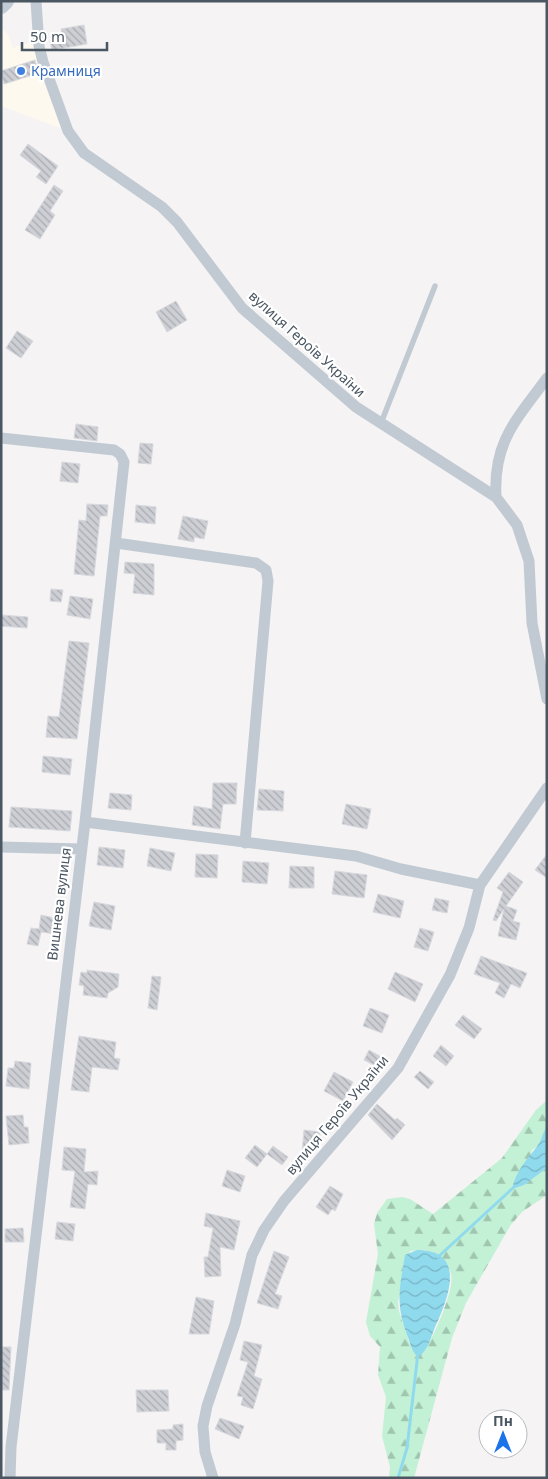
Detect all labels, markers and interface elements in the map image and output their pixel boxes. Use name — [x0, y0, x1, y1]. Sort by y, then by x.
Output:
scale bar — [22, 20, 108, 52]
text: 50 m — [30, 26, 65, 46]
place label: Крамниця — [31, 61, 101, 80]
marker: Крамниця — [15, 65, 27, 77]
street label: вулиця Героїв України — [245, 286, 370, 401]
street label: Вишнева вулиця — [42, 846, 75, 962]
street label: вулиця Героїв України — [281, 1051, 392, 1179]
north arrow — [478, 1409, 528, 1459]
text: Пн — [493, 1411, 513, 1430]

